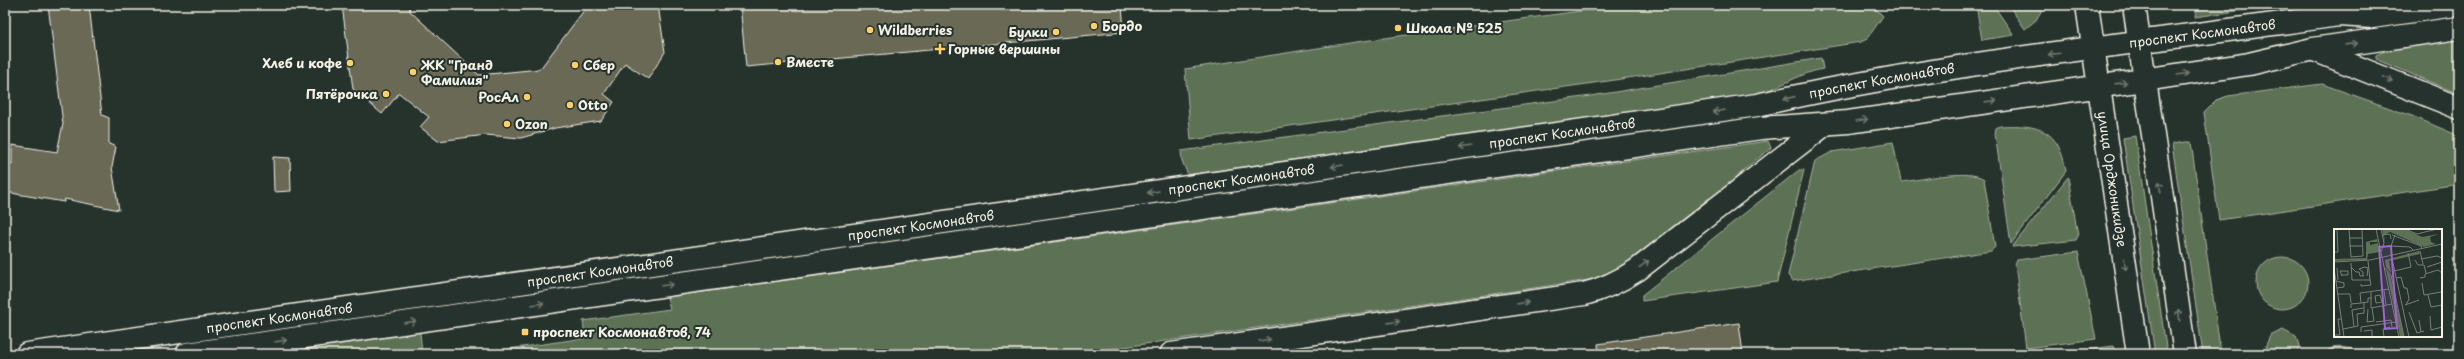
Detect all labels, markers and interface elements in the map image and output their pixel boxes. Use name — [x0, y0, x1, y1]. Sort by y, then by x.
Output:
street label: проспект Космонавтов — [2128, 14, 2277, 52]
place label: Бордо — [1102, 16, 1142, 35]
place label: Школа № 525 — [1406, 18, 1502, 37]
place label: Wildberries — [878, 20, 952, 39]
marker: Бордо — [1089, 21, 1099, 31]
place label: Булки — [1009, 22, 1048, 41]
marker: Школа № 525 — [1393, 23, 1403, 33]
marker: Wildberries — [865, 25, 875, 35]
marker: Булки — [1051, 27, 1061, 37]
place label: Горные вершины — [948, 39, 1060, 58]
one-way arrow — [2344, 40, 2357, 48]
marker: Горные вершины — [935, 44, 945, 54]
one-way arrow — [2048, 50, 2061, 58]
place label: Вместе — [786, 52, 834, 71]
place label: Хлеб и кофе — [262, 53, 342, 72]
place label: ЖК "Гранд Фамилия" — [420, 55, 493, 89]
place label: Сбер — [583, 55, 615, 74]
marker: Вместе — [773, 57, 783, 67]
marker: Хлеб и кофе — [345, 58, 355, 68]
street label: проспект Космонавтов — [1807, 58, 1956, 102]
marker: Сбер — [570, 60, 580, 70]
marker: ЖК "Гранд Фамилия" — [408, 67, 418, 77]
one-way arrow — [2176, 70, 2189, 78]
one-way arrow — [2381, 76, 2393, 84]
one-way arrow — [2114, 80, 2127, 87]
place label: Пятёрочка — [306, 84, 378, 103]
place label: РосАл — [478, 87, 519, 106]
marker: Пятёрочка — [381, 89, 391, 99]
marker: РосАл — [522, 92, 532, 102]
place label: Otto — [578, 95, 608, 114]
one-way arrow — [1782, 95, 1795, 102]
one-way arrow — [1984, 97, 1997, 105]
marker: Otto — [565, 100, 575, 110]
one-way arrow — [1713, 107, 1726, 115]
street label: улица Орджоникидзе — [2094, 110, 2132, 248]
street label: проспект Космонавтов — [1488, 113, 1637, 152]
place label: Ozon — [515, 114, 548, 133]
one-way arrow — [1855, 116, 1868, 124]
marker: Ozon — [502, 119, 512, 129]
one-way arrow — [1459, 143, 1472, 151]
street label: проспект Космонавтов — [1167, 159, 1316, 199]
one-way arrow — [1331, 162, 1344, 170]
one-way arrow — [2156, 181, 2164, 194]
one-way arrow — [1147, 188, 1160, 196]
street label: проспект Космонавтов — [846, 205, 995, 245]
inset map — [2334, 229, 2442, 337]
street label: проспект Космонавтов — [526, 251, 674, 291]
one-way arrow — [2121, 257, 2129, 270]
one-way arrow — [1639, 260, 1650, 268]
one-way arrow — [660, 281, 673, 289]
street label: проспект Космонавтов — [205, 297, 354, 337]
one-way arrow — [1516, 299, 1529, 307]
one-way arrow — [531, 300, 544, 308]
one-way arrow — [2175, 309, 2183, 322]
one-way arrow — [403, 318, 416, 326]
one-way arrow — [1387, 318, 1400, 326]
place label: проспект Космонавтов, 74 — [533, 322, 711, 341]
marker: проспект Космонавтов, 74 — [520, 327, 530, 337]
one-way arrow — [1258, 336, 1271, 344]
one-way arrow — [274, 337, 287, 345]

